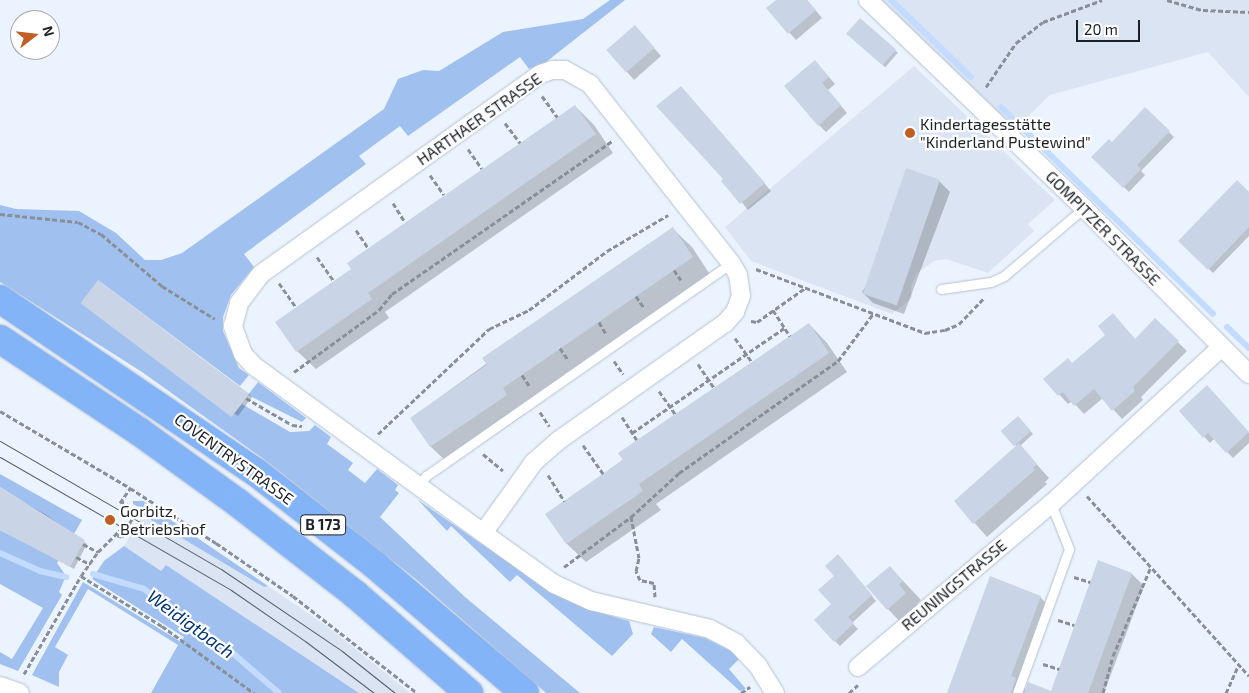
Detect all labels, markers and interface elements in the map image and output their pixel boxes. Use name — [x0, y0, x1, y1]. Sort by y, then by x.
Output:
north arrow — [10, 10, 60, 60]
scale bar — [1079, 10, 1143, 42]
text: 20 m — [1084, 20, 1118, 38]
text: N — [39, 24, 59, 38]
street label: HARTHAER STRASSE — [413, 69, 545, 169]
place label: Kindertagesstätte "Kinderland Pustewind" — [920, 114, 1091, 152]
marker: Kindertagesstätte "Kinderland Pustewind" — [904, 127, 916, 139]
street label: GOMPITZER STRASSE — [1042, 167, 1164, 289]
street label: COVENTRYSTRASSE — [171, 409, 297, 509]
place label: Gorbitz, Betriebshof — [120, 501, 205, 539]
road number: B 173 — [299, 512, 347, 538]
marker: Gorbitz, Betriebshof — [104, 514, 116, 526]
street label: REUNINGSTRASSE — [898, 535, 1010, 635]
water label: Weidigtbach — [143, 585, 239, 663]

